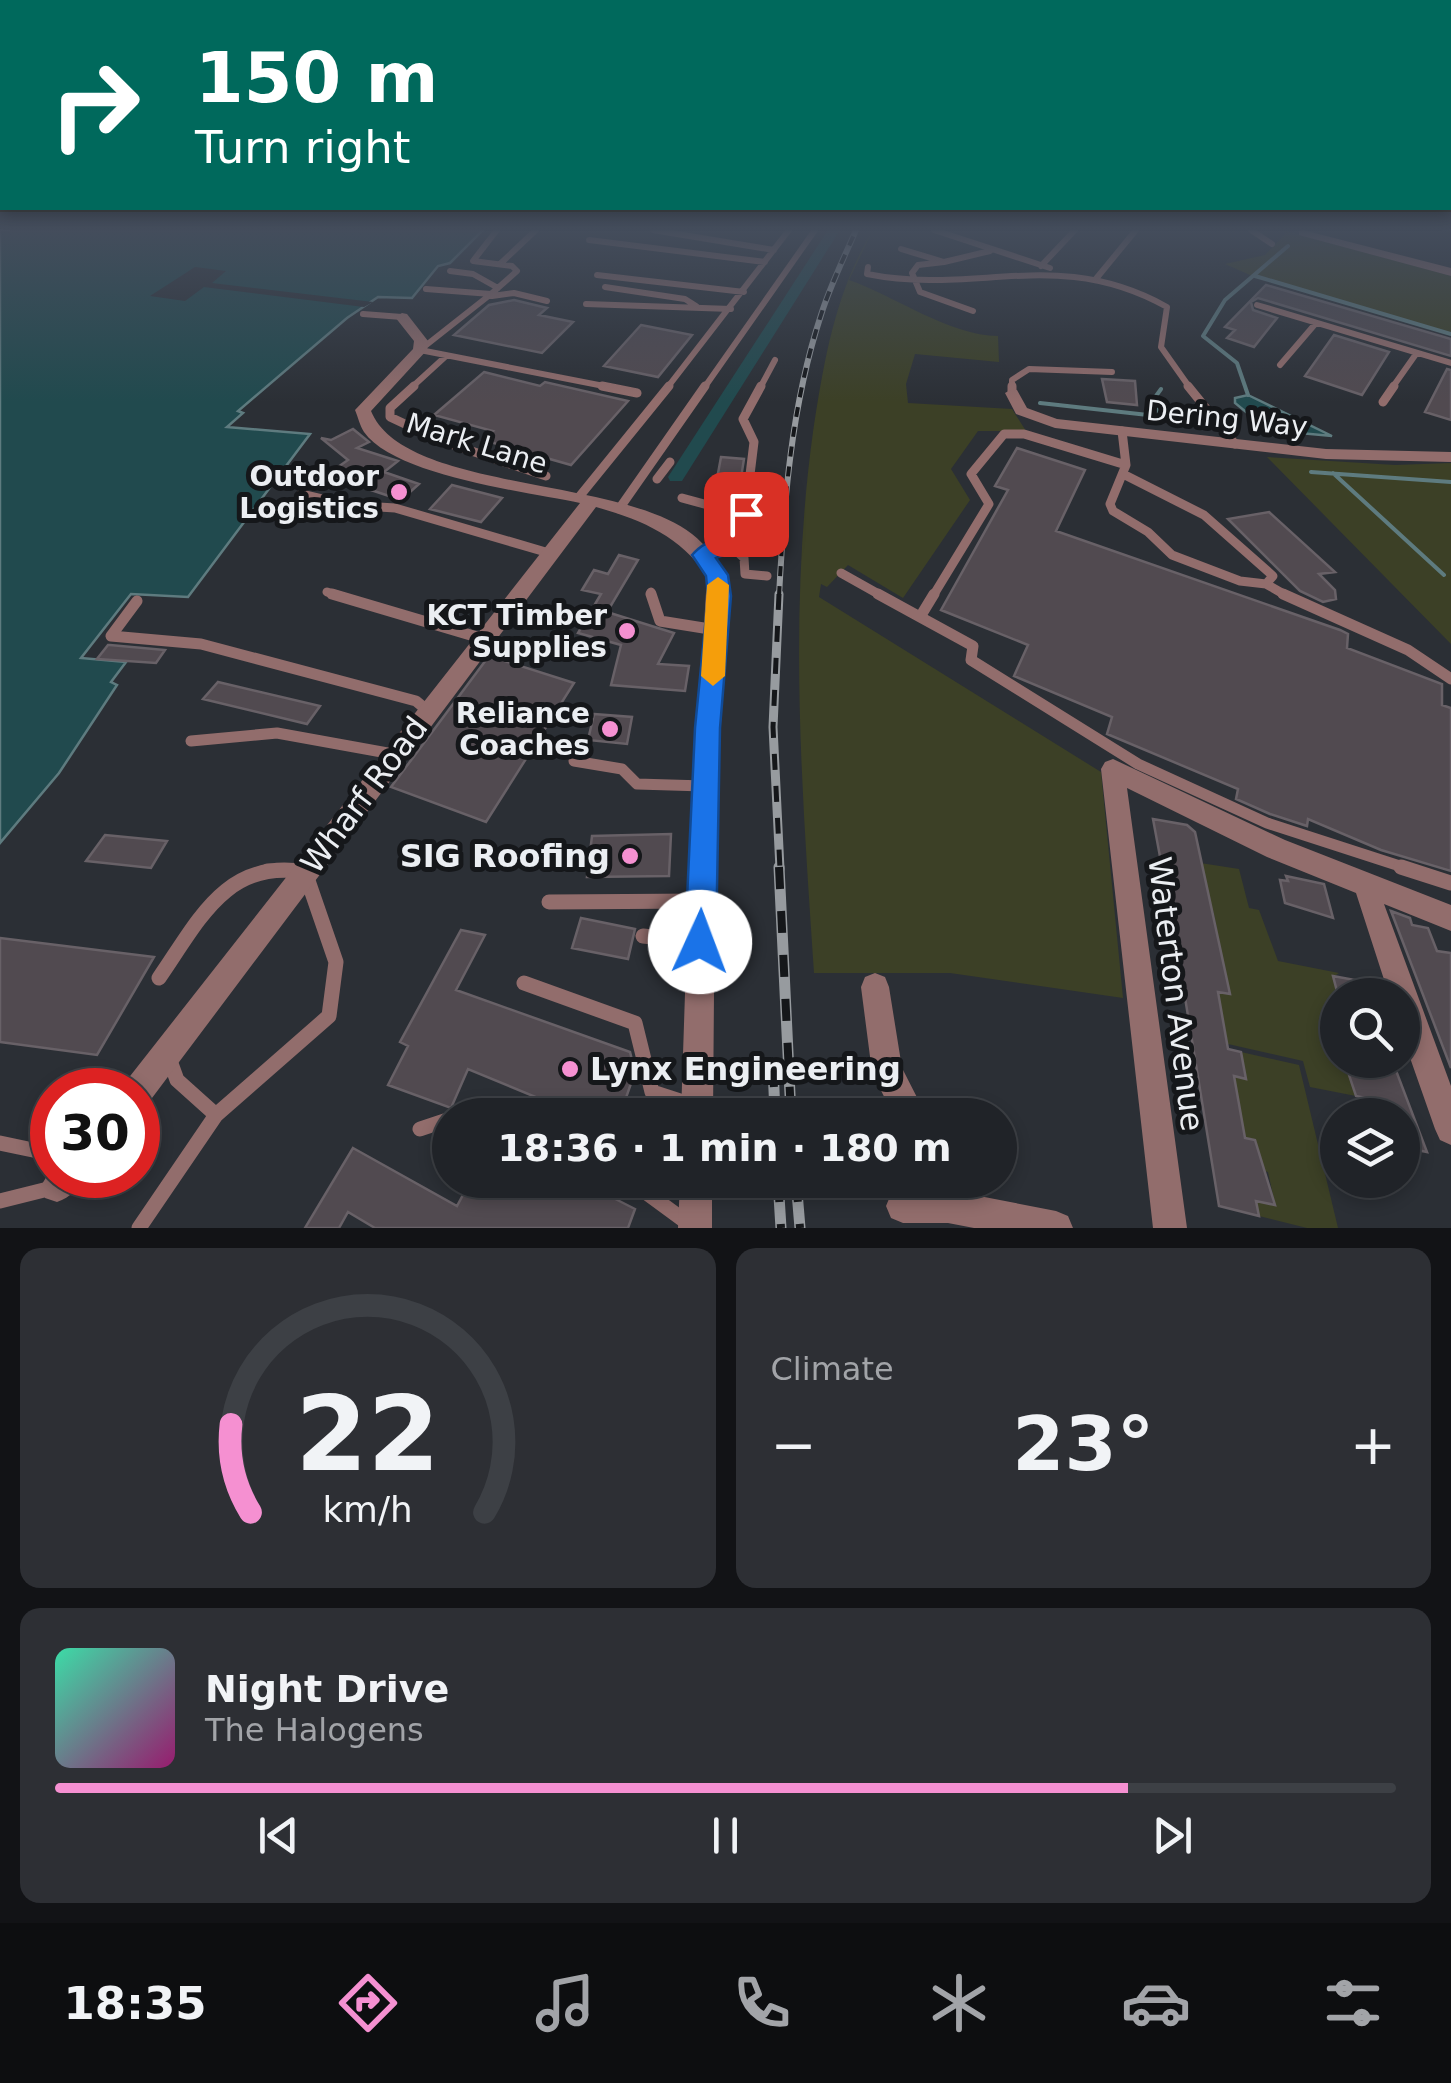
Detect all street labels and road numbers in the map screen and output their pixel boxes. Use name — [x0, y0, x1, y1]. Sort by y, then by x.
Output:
street label: Dering Way — [1145, 394, 1309, 443]
street label: Mark Lane — [402, 406, 551, 481]
street label: Wharf Road — [293, 709, 435, 881]
street label: Waterton Avenue — [1140, 855, 1212, 1133]

